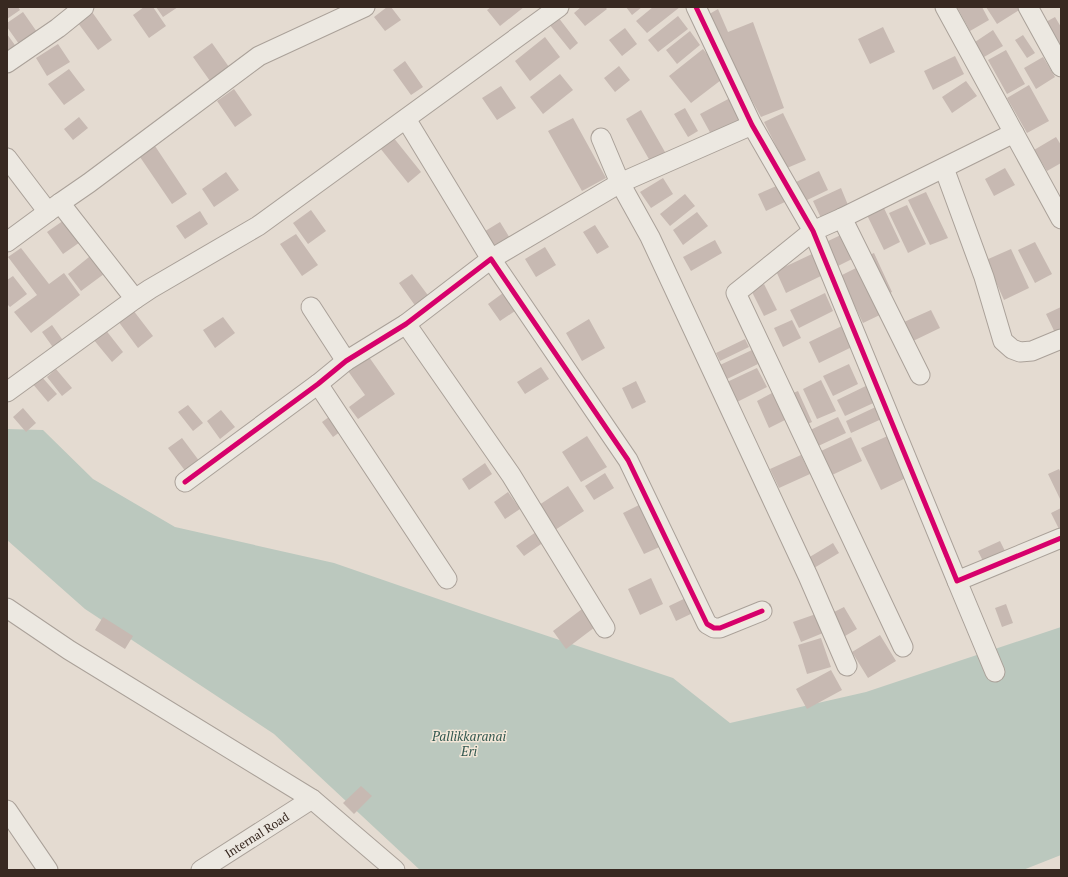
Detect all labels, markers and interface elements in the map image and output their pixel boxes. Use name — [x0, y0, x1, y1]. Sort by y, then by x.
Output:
water label: Pallikkaranai Eri — [431, 727, 506, 760]
street label: Internal Road — [222, 808, 292, 860]

